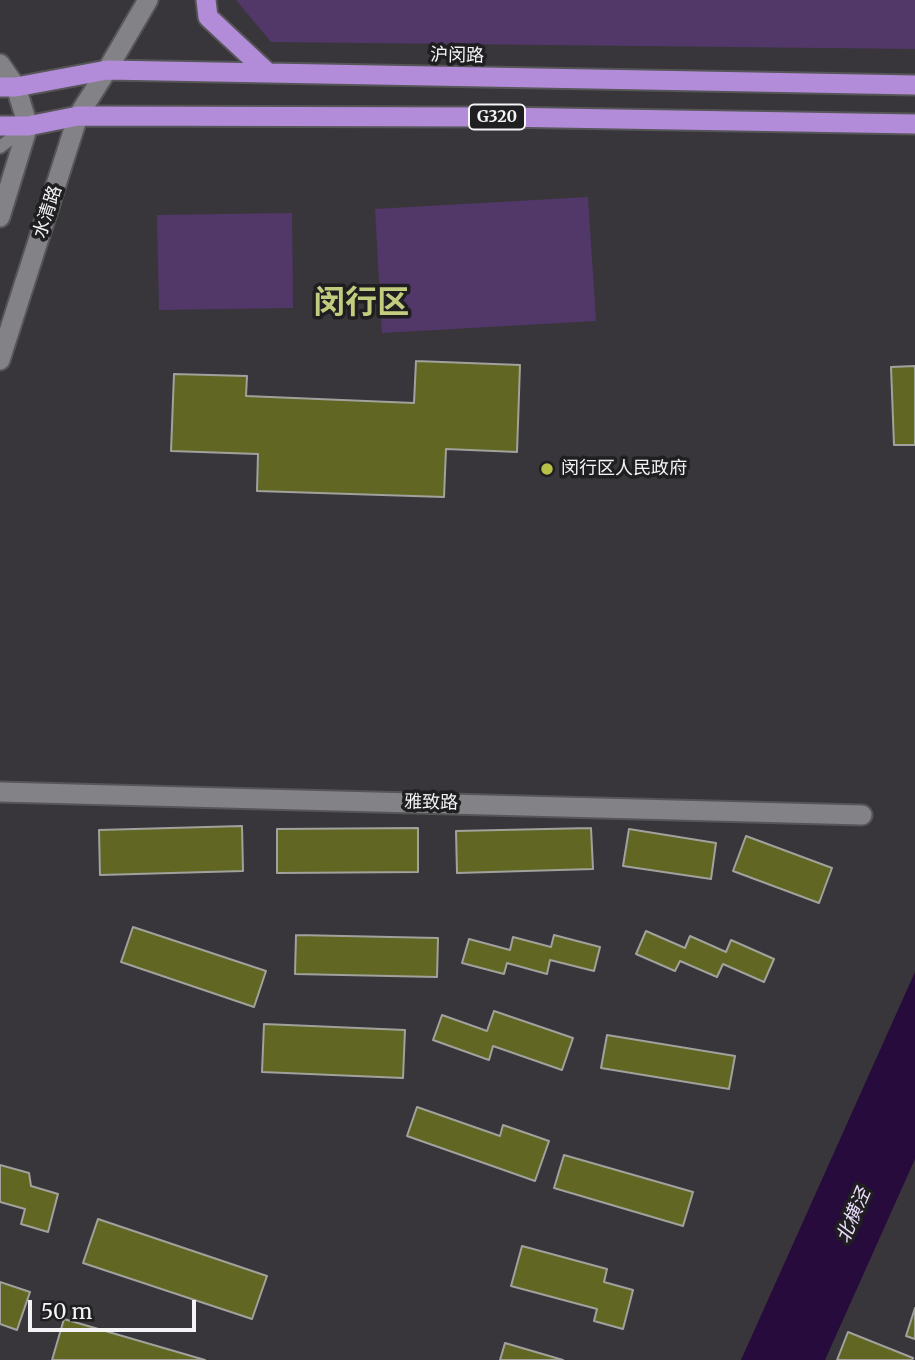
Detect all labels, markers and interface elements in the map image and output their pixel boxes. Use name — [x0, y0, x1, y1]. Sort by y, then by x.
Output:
street label: 沪闵路 — [430, 45, 484, 67]
road number: G320 — [469, 105, 525, 130]
street label: 水清路 — [29, 183, 67, 241]
district label: 闵行区 — [313, 285, 409, 323]
place label: 闵行区人民政府 — [561, 458, 687, 480]
marker: 闵行区人民政府 — [539, 461, 555, 477]
street label: 雅致路 — [404, 792, 458, 814]
water label: 北横泾 — [832, 1185, 876, 1247]
scale bar — [32, 1286, 200, 1330]
text: 50 m — [41, 1298, 92, 1325]

